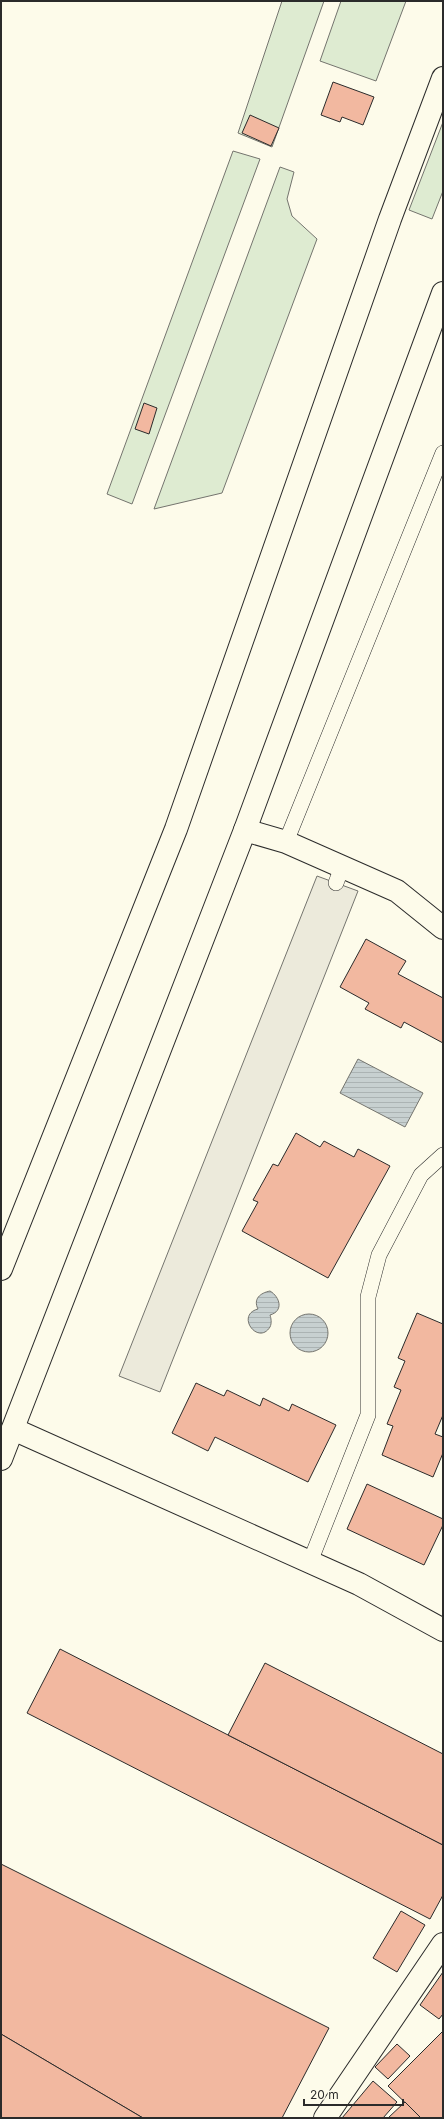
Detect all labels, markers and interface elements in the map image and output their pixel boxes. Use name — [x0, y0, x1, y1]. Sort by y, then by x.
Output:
scale bar — [304, 2081, 403, 2107]
text: 20 m — [310, 2087, 339, 2102]

